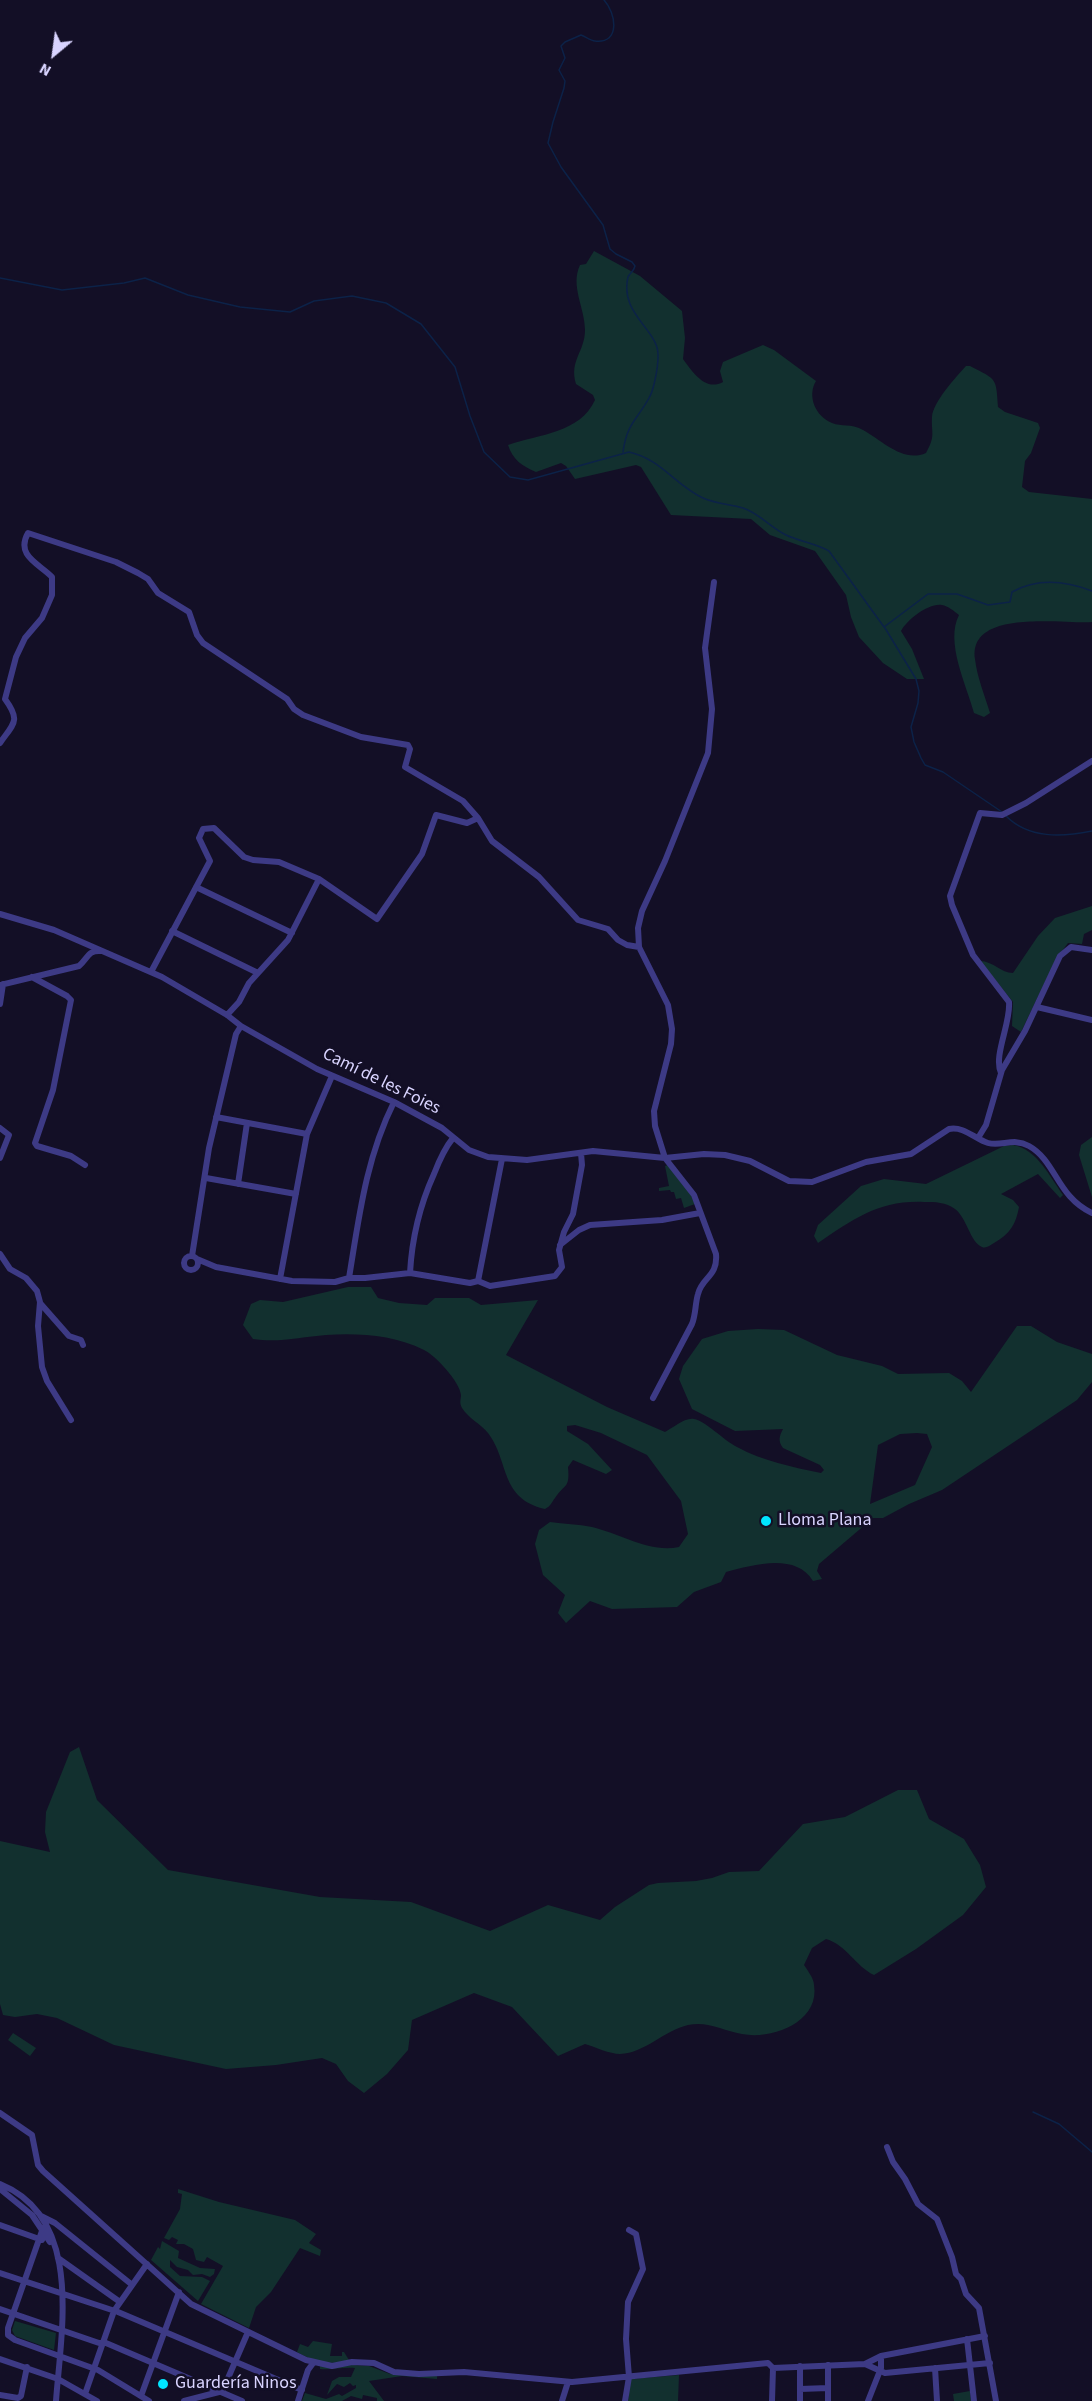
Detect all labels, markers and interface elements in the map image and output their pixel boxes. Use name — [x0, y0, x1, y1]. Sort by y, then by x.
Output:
north arrow — [24, 24, 84, 84]
text: N — [35, 58, 55, 82]
street label: Camí de les Foies — [318, 1044, 444, 1120]
place label: Lloma Plana — [778, 1510, 871, 1532]
marker: Lloma Plana — [759, 1514, 773, 1528]
place label: Guardería Ninos — [175, 2373, 296, 2395]
marker: Guardería Ninos — [156, 2377, 170, 2391]

